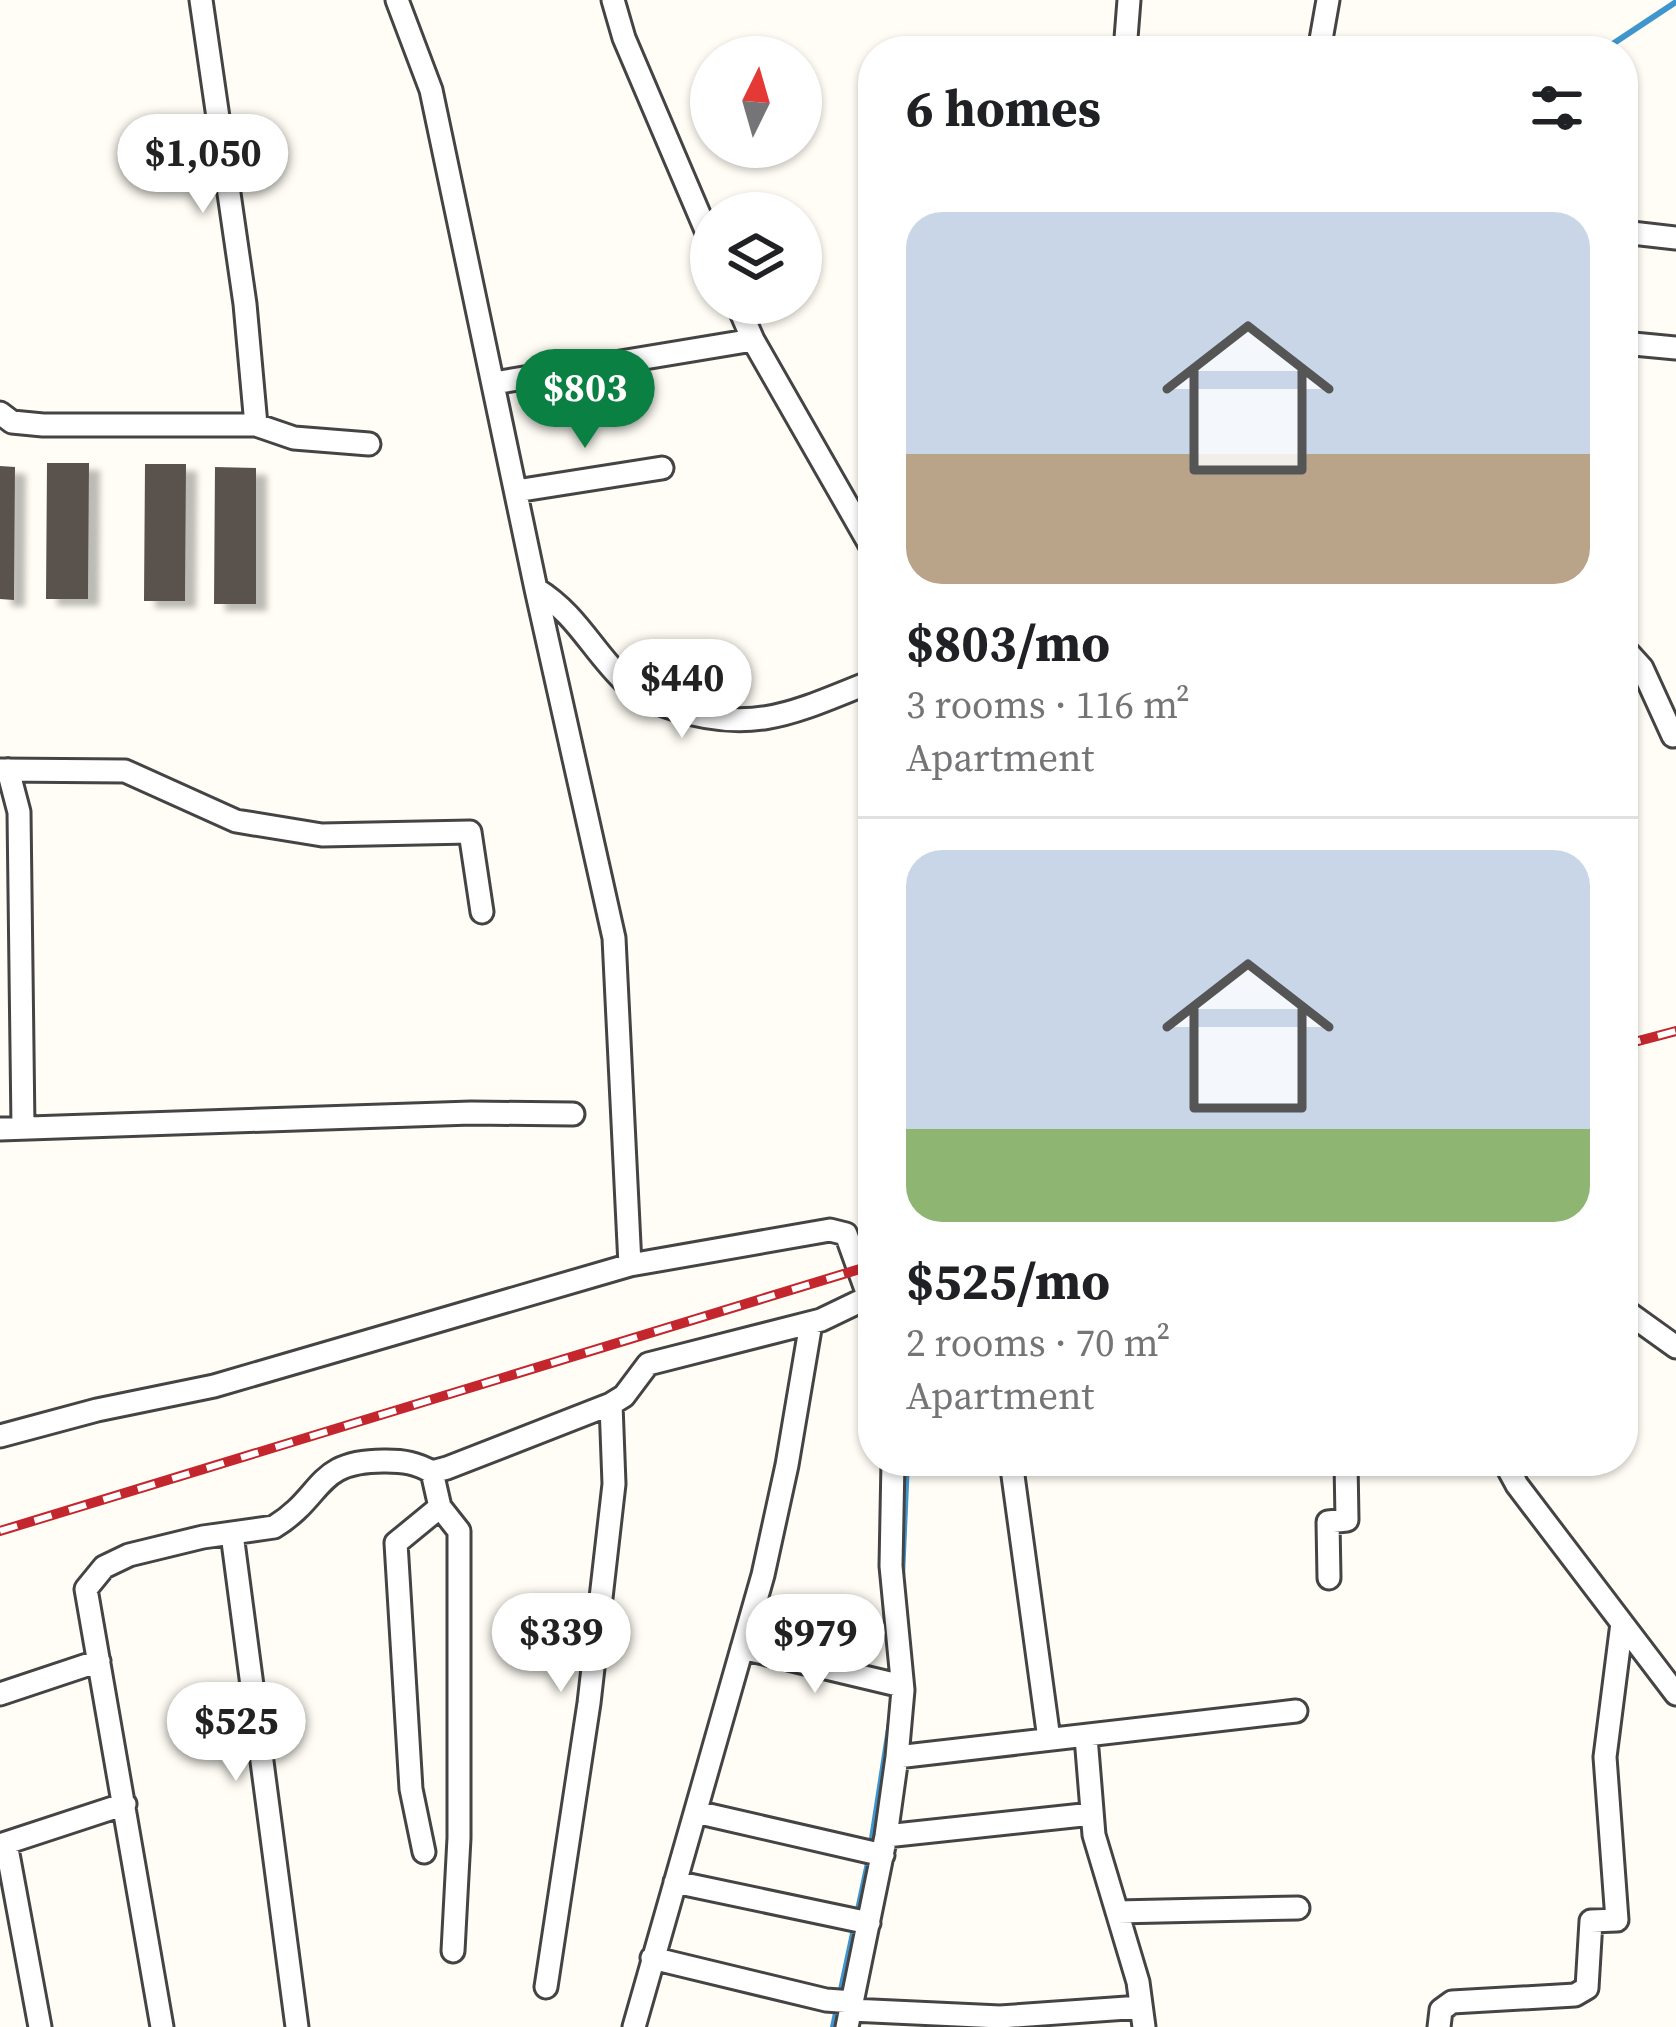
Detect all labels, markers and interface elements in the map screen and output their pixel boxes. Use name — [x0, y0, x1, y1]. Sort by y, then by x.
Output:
north arrow — [690, 36, 822, 168]
map controls — [690, 36, 822, 324]
text: 6 homes — [906, 73, 1101, 143]
icon: filters — [1524, 75, 1590, 141]
pin: $1,050 — [105, 114, 301, 216]
text: $1,050 — [144, 126, 262, 179]
button: layers — [690, 192, 822, 324]
icon: home — [1140, 290, 1356, 506]
pin: $803 — [514, 349, 656, 451]
text: $803 — [543, 361, 627, 414]
text: $803/mo — [906, 608, 1110, 678]
pin: $440 — [611, 639, 753, 741]
text: $440 — [640, 651, 724, 704]
text: 3 rooms · 116 m² — [906, 678, 1190, 731]
text: Apartment — [906, 731, 1094, 784]
icon: home — [1140, 928, 1356, 1144]
text: $525/mo — [906, 1246, 1110, 1316]
text: 2 rooms · 70 m² — [906, 1316, 1170, 1369]
text: Apartment — [906, 1369, 1094, 1422]
pin: $339 — [490, 1593, 632, 1695]
pin: $979 — [744, 1594, 886, 1696]
text: $339 — [519, 1605, 603, 1658]
text: $979 — [773, 1606, 857, 1659]
pin: $525 — [165, 1682, 307, 1784]
text: $525 — [194, 1694, 278, 1747]

